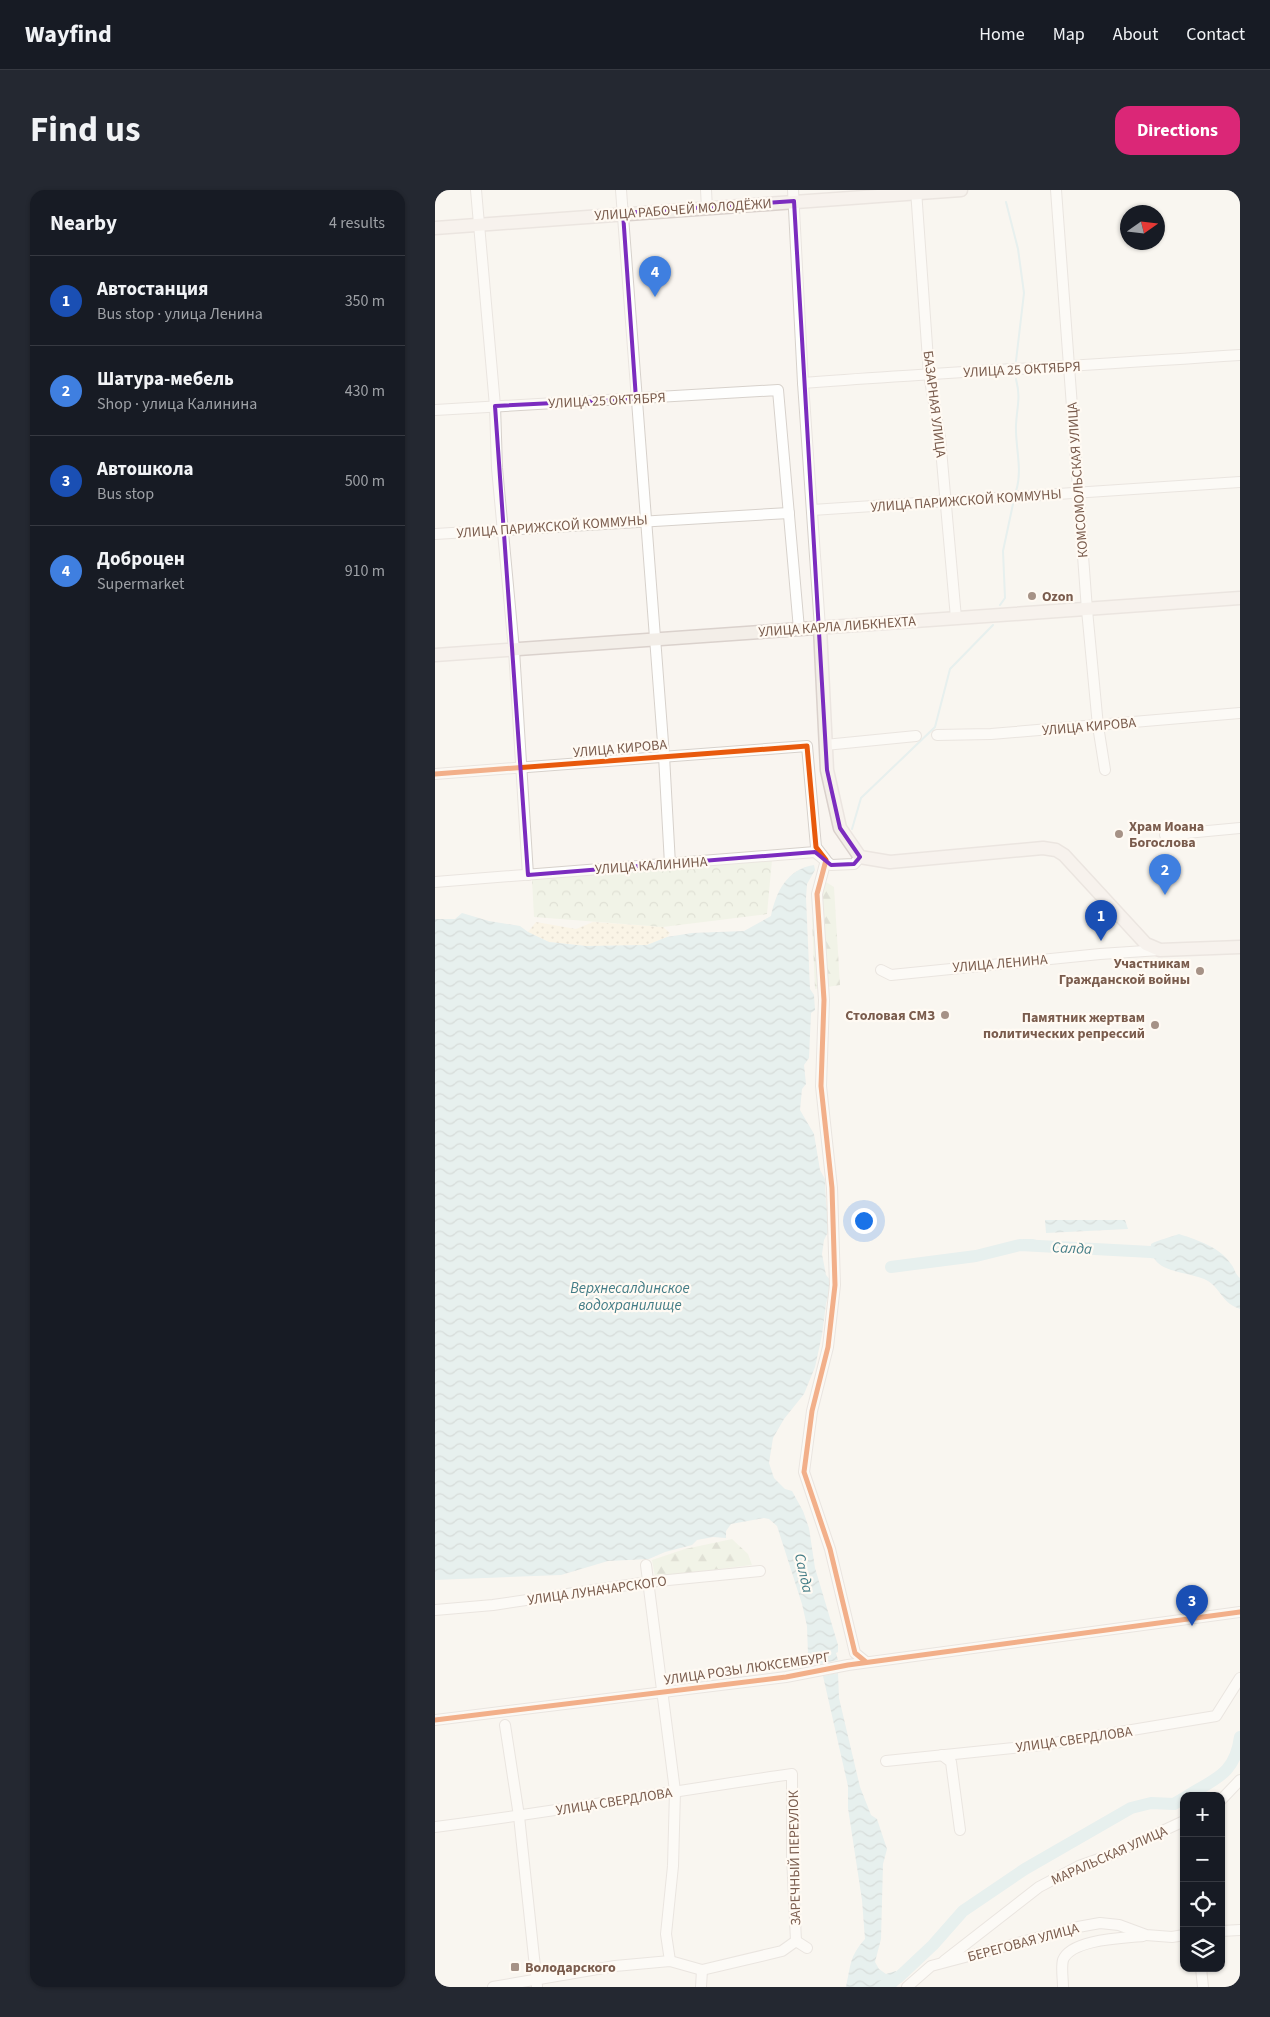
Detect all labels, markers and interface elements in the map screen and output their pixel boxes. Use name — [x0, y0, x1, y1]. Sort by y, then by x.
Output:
text: Wayfind — [25, 17, 112, 52]
text: Home — [979, 22, 1025, 47]
text: Map — [1053, 22, 1085, 47]
text: About — [1113, 22, 1158, 47]
text: Contact — [1186, 22, 1245, 47]
text: Find us — [30, 105, 140, 155]
button: Directions — [1115, 106, 1240, 155]
street label: УЛИЦА РАБОЧЕЙ МОЛОДЁЖИ — [594, 194, 772, 226]
north arrow — [1120, 205, 1165, 250]
text: Nearby — [50, 208, 117, 238]
text: 4 results — [329, 212, 385, 234]
pin: 4 — [639, 256, 671, 297]
text: Автостанция — [97, 276, 208, 303]
text: 1 — [62, 290, 70, 312]
text: 350 m — [345, 290, 385, 312]
text: Bus stop · улица Ленина — [97, 303, 263, 325]
street label: БАЗАРНАЯ УЛИЦА — [918, 349, 951, 459]
street label: УЛИЦА 25 ОКТЯБРЯ — [963, 357, 1081, 383]
text: Шатура-мебель — [97, 366, 234, 393]
text: 2 — [62, 380, 70, 402]
text: 430 m — [345, 380, 385, 402]
street label: УЛИЦА 25 ОКТЯБРЯ — [548, 388, 666, 414]
text: Shop · улица Калинина — [97, 393, 257, 415]
street label: КОМСОМОЛЬСКАЯ УЛИЦА — [1063, 401, 1093, 559]
text: Автошкола — [97, 456, 194, 483]
text: 3 — [62, 470, 70, 492]
text: 500 m — [345, 470, 385, 492]
text: Bus stop — [97, 483, 154, 505]
street label: УЛИЦА ПАРИЖСКОЙ КОММУНЫ — [870, 484, 1062, 518]
street label: УЛИЦА ПАРИЖСКОЙ КОММУНЫ — [456, 510, 648, 544]
text: Доброцен — [97, 546, 185, 573]
text: 4 — [62, 560, 70, 582]
text: 910 m — [345, 560, 385, 582]
text: Supermarket — [97, 573, 184, 595]
place label: Ozon — [1042, 587, 1073, 607]
marker: Ozon — [1026, 590, 1038, 602]
street label: УЛИЦА КАРЛА ЛИБКНЕХТА — [758, 611, 917, 642]
street label: УЛИЦА КИРОВА — [1041, 713, 1137, 741]
street label: УЛИЦА КИРОВА — [572, 735, 668, 763]
place label: Храм Иоана Богослова — [1129, 817, 1204, 853]
marker: Храм Иоана Богослова — [1113, 828, 1125, 840]
street label: УЛИЦА КАЛИНИНА — [594, 852, 708, 880]
pin: 2 — [1149, 854, 1181, 895]
pin: 1 — [1085, 900, 1117, 941]
street label: УЛИЦА ЛЕНИНА — [952, 950, 1049, 978]
place label: Участникам Гражданской войны — [1059, 954, 1190, 990]
marker: Участникам Гражданской войны — [1194, 965, 1206, 977]
place label: Столовая СМЗ — [845, 1006, 935, 1026]
place label: Памятник жертвам политических репрессий — [983, 1008, 1145, 1044]
marker: Столовая СМЗ — [939, 1009, 951, 1021]
marker: Памятник жертвам политических репрессий — [1149, 1019, 1161, 1031]
your location — [851, 1208, 877, 1234]
water label: Салда — [1051, 1237, 1092, 1260]
water label: Верхнесалдинское водохранилище — [570, 1278, 690, 1316]
water label: Салда — [789, 1551, 818, 1595]
street label: УЛИЦА ЛУНАЧАРСКОГО — [526, 1571, 668, 1611]
pin: 3 — [1176, 1585, 1208, 1626]
street label: УЛИЦА РОЗЫ ЛЮКСЕМБУРГ — [663, 1647, 831, 1691]
street label: УЛИЦА СВЕРДЛОВА — [1015, 1722, 1134, 1758]
street label: УЛИЦА СВЕРДЛОВА — [555, 1783, 674, 1821]
street label: ЗАРЕЧНЫЙ ПЕРЕУЛОК — [784, 1789, 806, 1926]
map controls — [1180, 1792, 1225, 1972]
button: + — [1180, 1792, 1225, 1837]
street label: МАРАЛЬСКАЯ УЛИЦА — [1048, 1821, 1171, 1891]
button: − — [1180, 1837, 1225, 1882]
button: locate — [1180, 1882, 1225, 1927]
street label: БЕРЕГОВАЯ УЛИЦА — [965, 1918, 1081, 1967]
button: layers — [1180, 1927, 1225, 1972]
place label: Володарского — [525, 1958, 616, 1978]
marker: Володарского — [509, 1961, 521, 1973]

